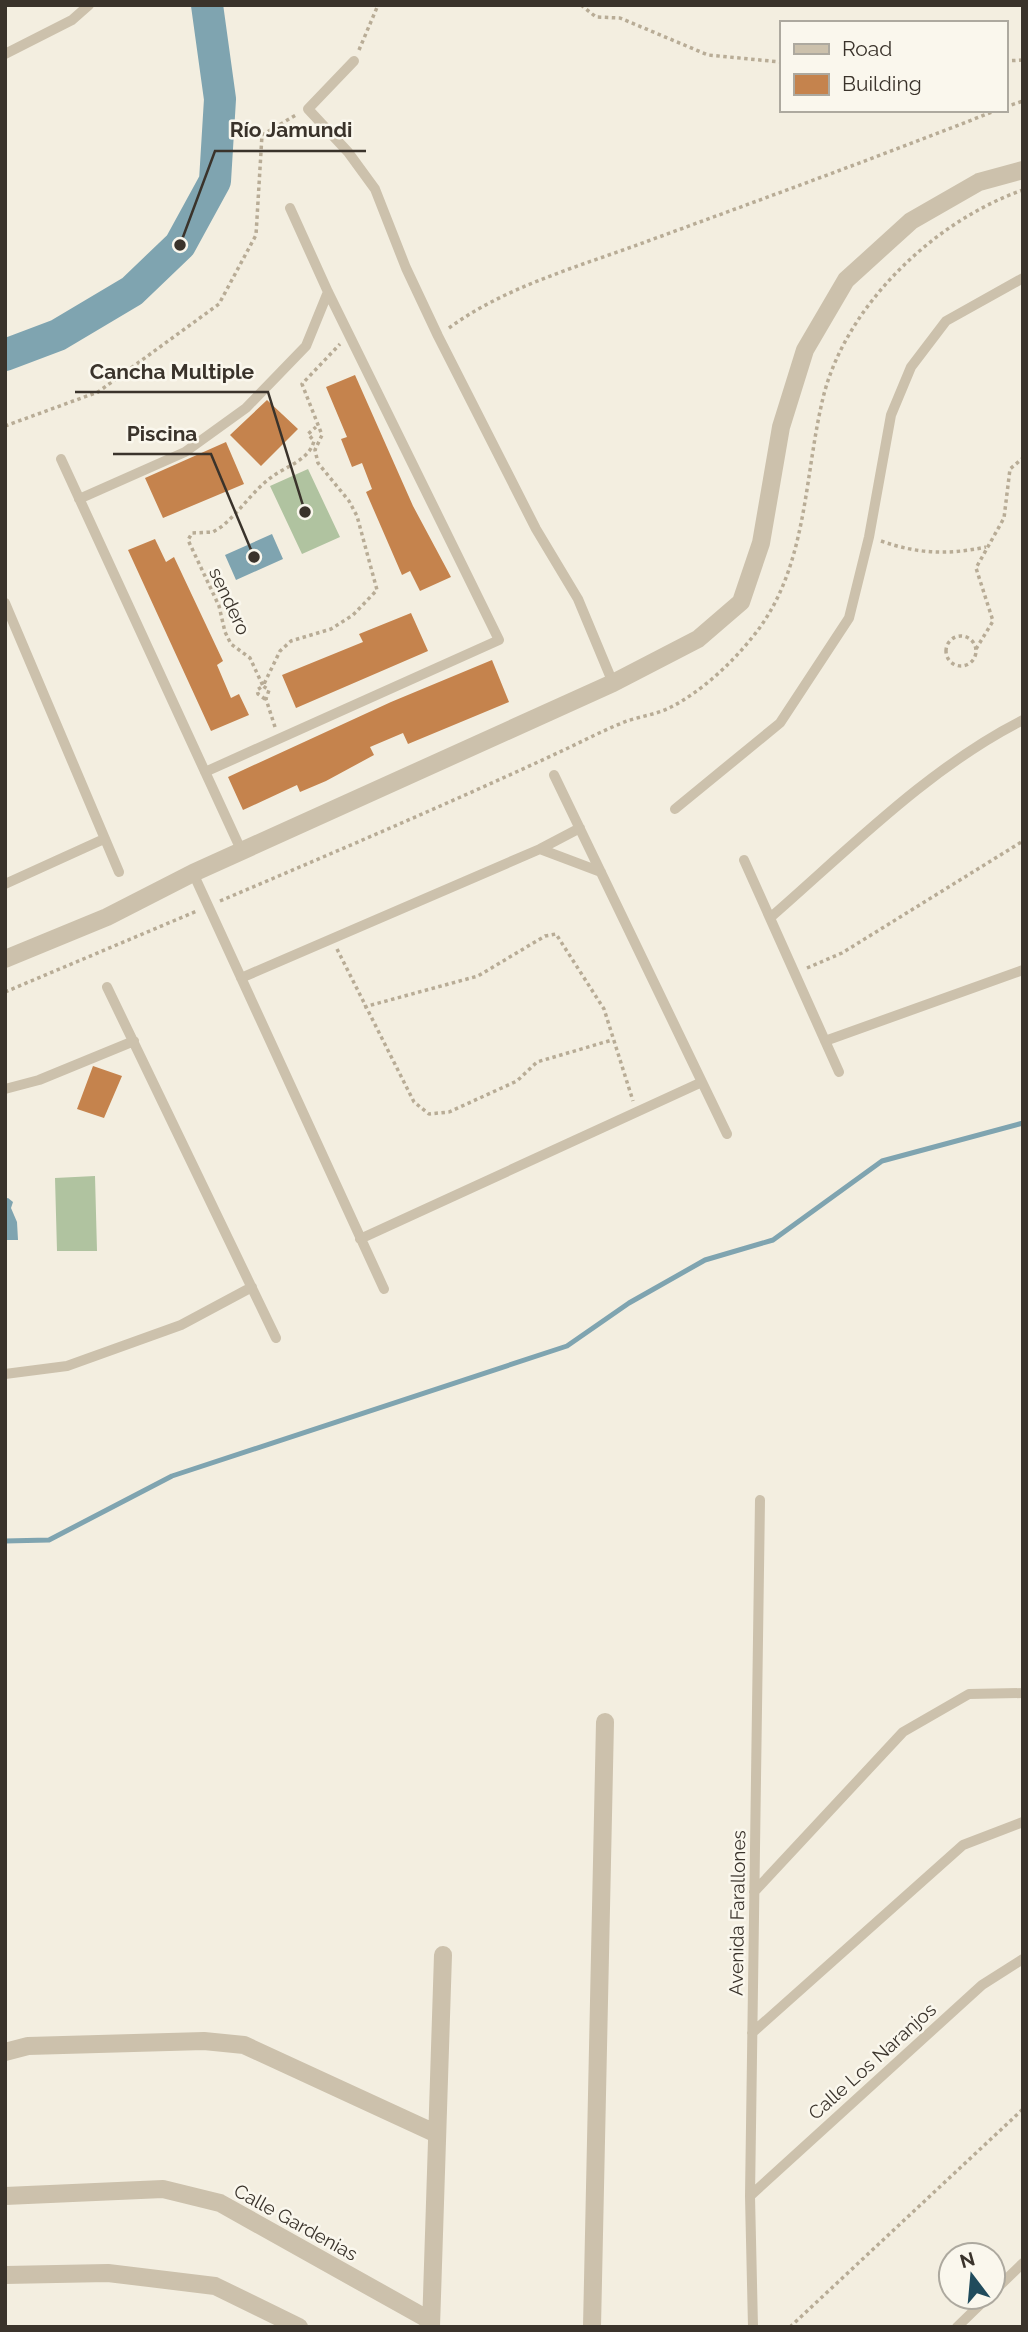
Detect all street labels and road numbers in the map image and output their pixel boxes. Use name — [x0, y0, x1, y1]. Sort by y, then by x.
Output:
street label: sendero — [205, 564, 255, 638]
street label: Avenida Farallones — [725, 1830, 749, 1996]
street label: Calle Los Naranjos — [804, 1998, 940, 2124]
street label: Calle Gardenias — [230, 2179, 362, 2265]

